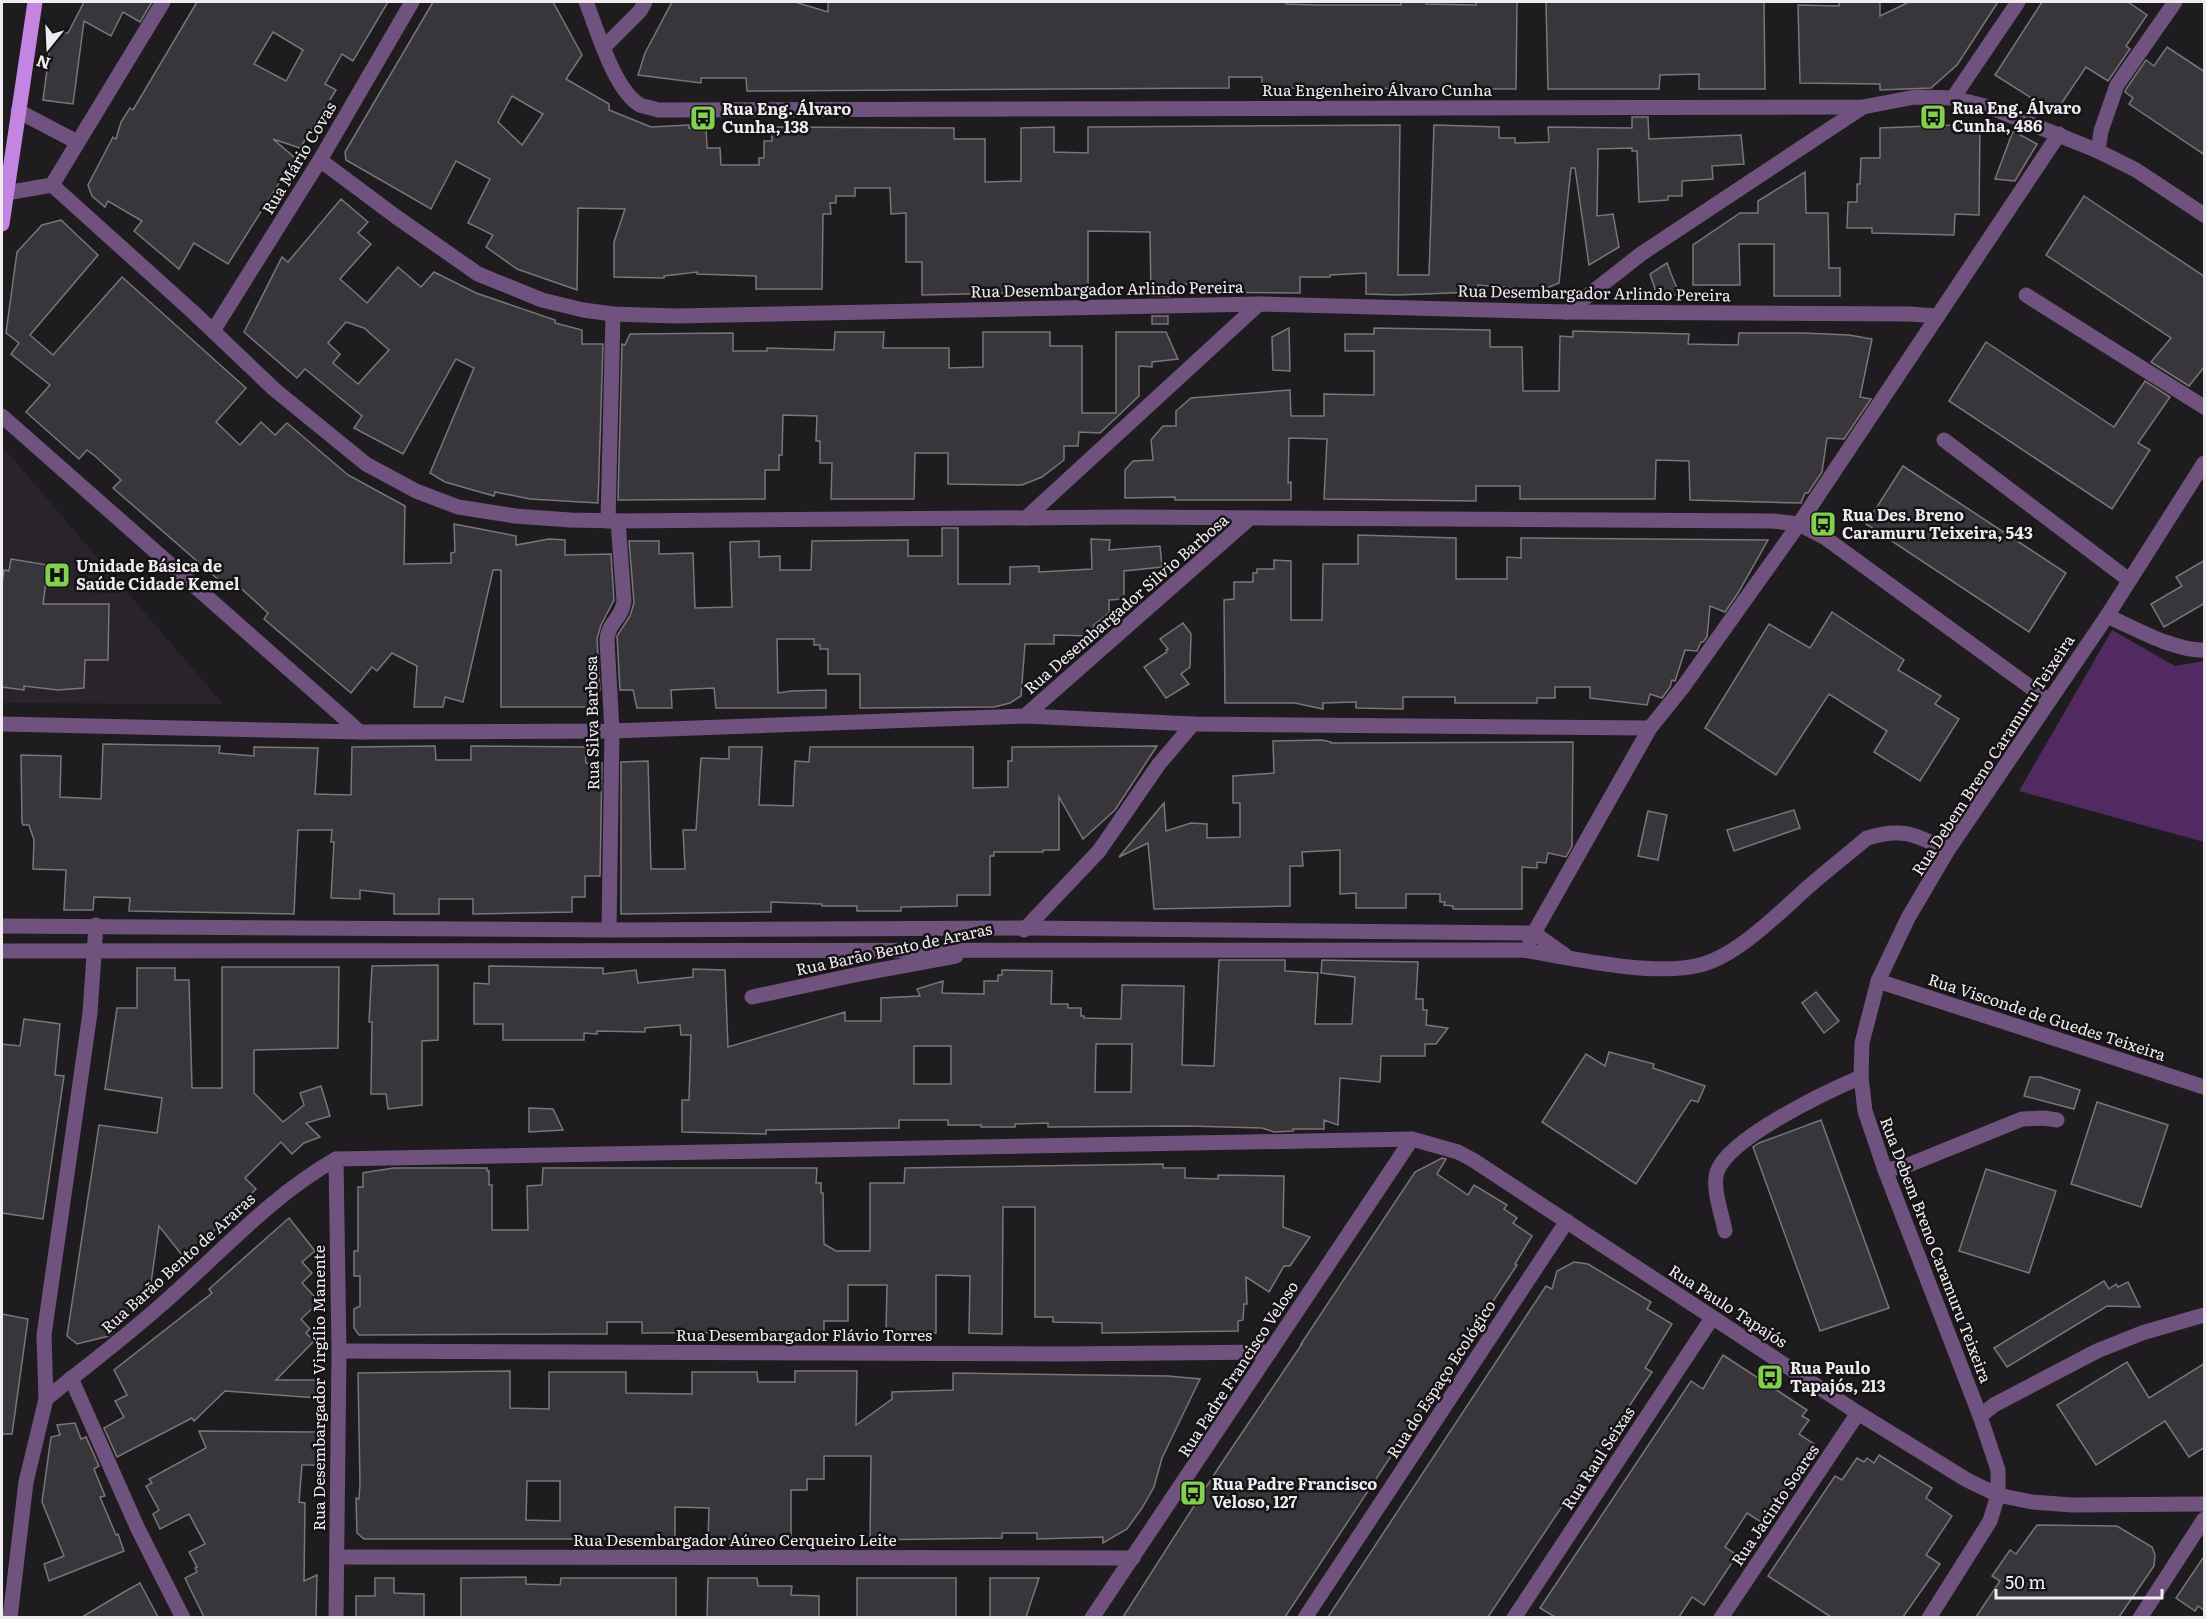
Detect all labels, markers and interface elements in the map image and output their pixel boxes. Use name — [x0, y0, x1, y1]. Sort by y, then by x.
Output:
north arrow — [18, 18, 78, 78]
text: N — [33, 50, 53, 77]
street label: Rua Engenheiro Álvaro Cunha — [1262, 77, 1492, 101]
place label: Rua Eng. Álvaro Cunha, 486 — [1952, 95, 2081, 137]
place label: Rua Eng. Álvaro Cunha, 138 — [722, 96, 851, 138]
street label: Rua Mário Covas — [255, 97, 341, 218]
bus stop icon: Rua Eng. Álvaro Cunha, 486 — [1918, 102, 1948, 132]
bus stop icon: Rua Eng. Álvaro Cunha, 138 — [688, 103, 718, 133]
street label: Rua Desembargador Arlindo Pereira — [970, 274, 1244, 302]
street label: Rua Desembargador Arlindo Pereira — [1457, 278, 1731, 306]
place label: Rua Des. Breno Caramuru Teixeira, 543 — [1842, 502, 2033, 544]
street label: Rua Desembargador Silvio Barbosa — [1018, 507, 1233, 699]
bus stop icon: Rua Des. Breno Caramuru Teixeira, 543 — [1808, 509, 1838, 539]
place label: Unidade Básica de Saúde Cidade Kemel — [76, 553, 240, 595]
hospital icon: Unidade Básica de Saúde Cidade Kemel — [42, 560, 72, 590]
street label: Rua Debem Breno Caramuru Teixeira — [1905, 629, 2080, 880]
street label: Rua Silva Barbosa — [578, 655, 604, 791]
street label: Rua Barão Bento de Araras — [793, 915, 994, 981]
street label: Rua Visconde de Guedes Teixeira — [1925, 966, 2170, 1066]
street label: Rua Debem Breno Caramuru Teixeira — [1875, 1113, 1999, 1387]
street label: Rua Barão Bento de Araras — [95, 1186, 260, 1338]
street label: Rua Desembargador Virgílio Manente — [306, 1245, 330, 1531]
street label: Rua Paulo Tapajós — [1664, 1258, 1793, 1353]
street label: Rua Padre Francisco Veloso — [1171, 1276, 1303, 1461]
street label: Rua do Espaço Ecológico — [1380, 1294, 1501, 1462]
street label: Rua Desembargador Flávio Torres — [676, 1322, 932, 1346]
place label: Rua Paulo Tapajós, 213 — [1790, 1355, 1886, 1397]
bus stop icon: Rua Paulo Tapajós, 213 — [1755, 1362, 1785, 1392]
street label: Rua Raul Seixas — [1555, 1401, 1640, 1514]
street label: Rua Jacinto Soares — [1724, 1439, 1824, 1570]
place label: Rua Padre Francisco Veloso, 127 — [1212, 1471, 1377, 1513]
bus stop icon: Rua Padre Francisco Veloso, 127 — [1178, 1478, 1208, 1508]
street label: Rua Desembargador Aúreo Cerqueiro Leite — [573, 1527, 897, 1551]
scale bar — [1996, 1562, 2162, 1600]
text: 50 m — [2005, 1568, 2046, 1595]

